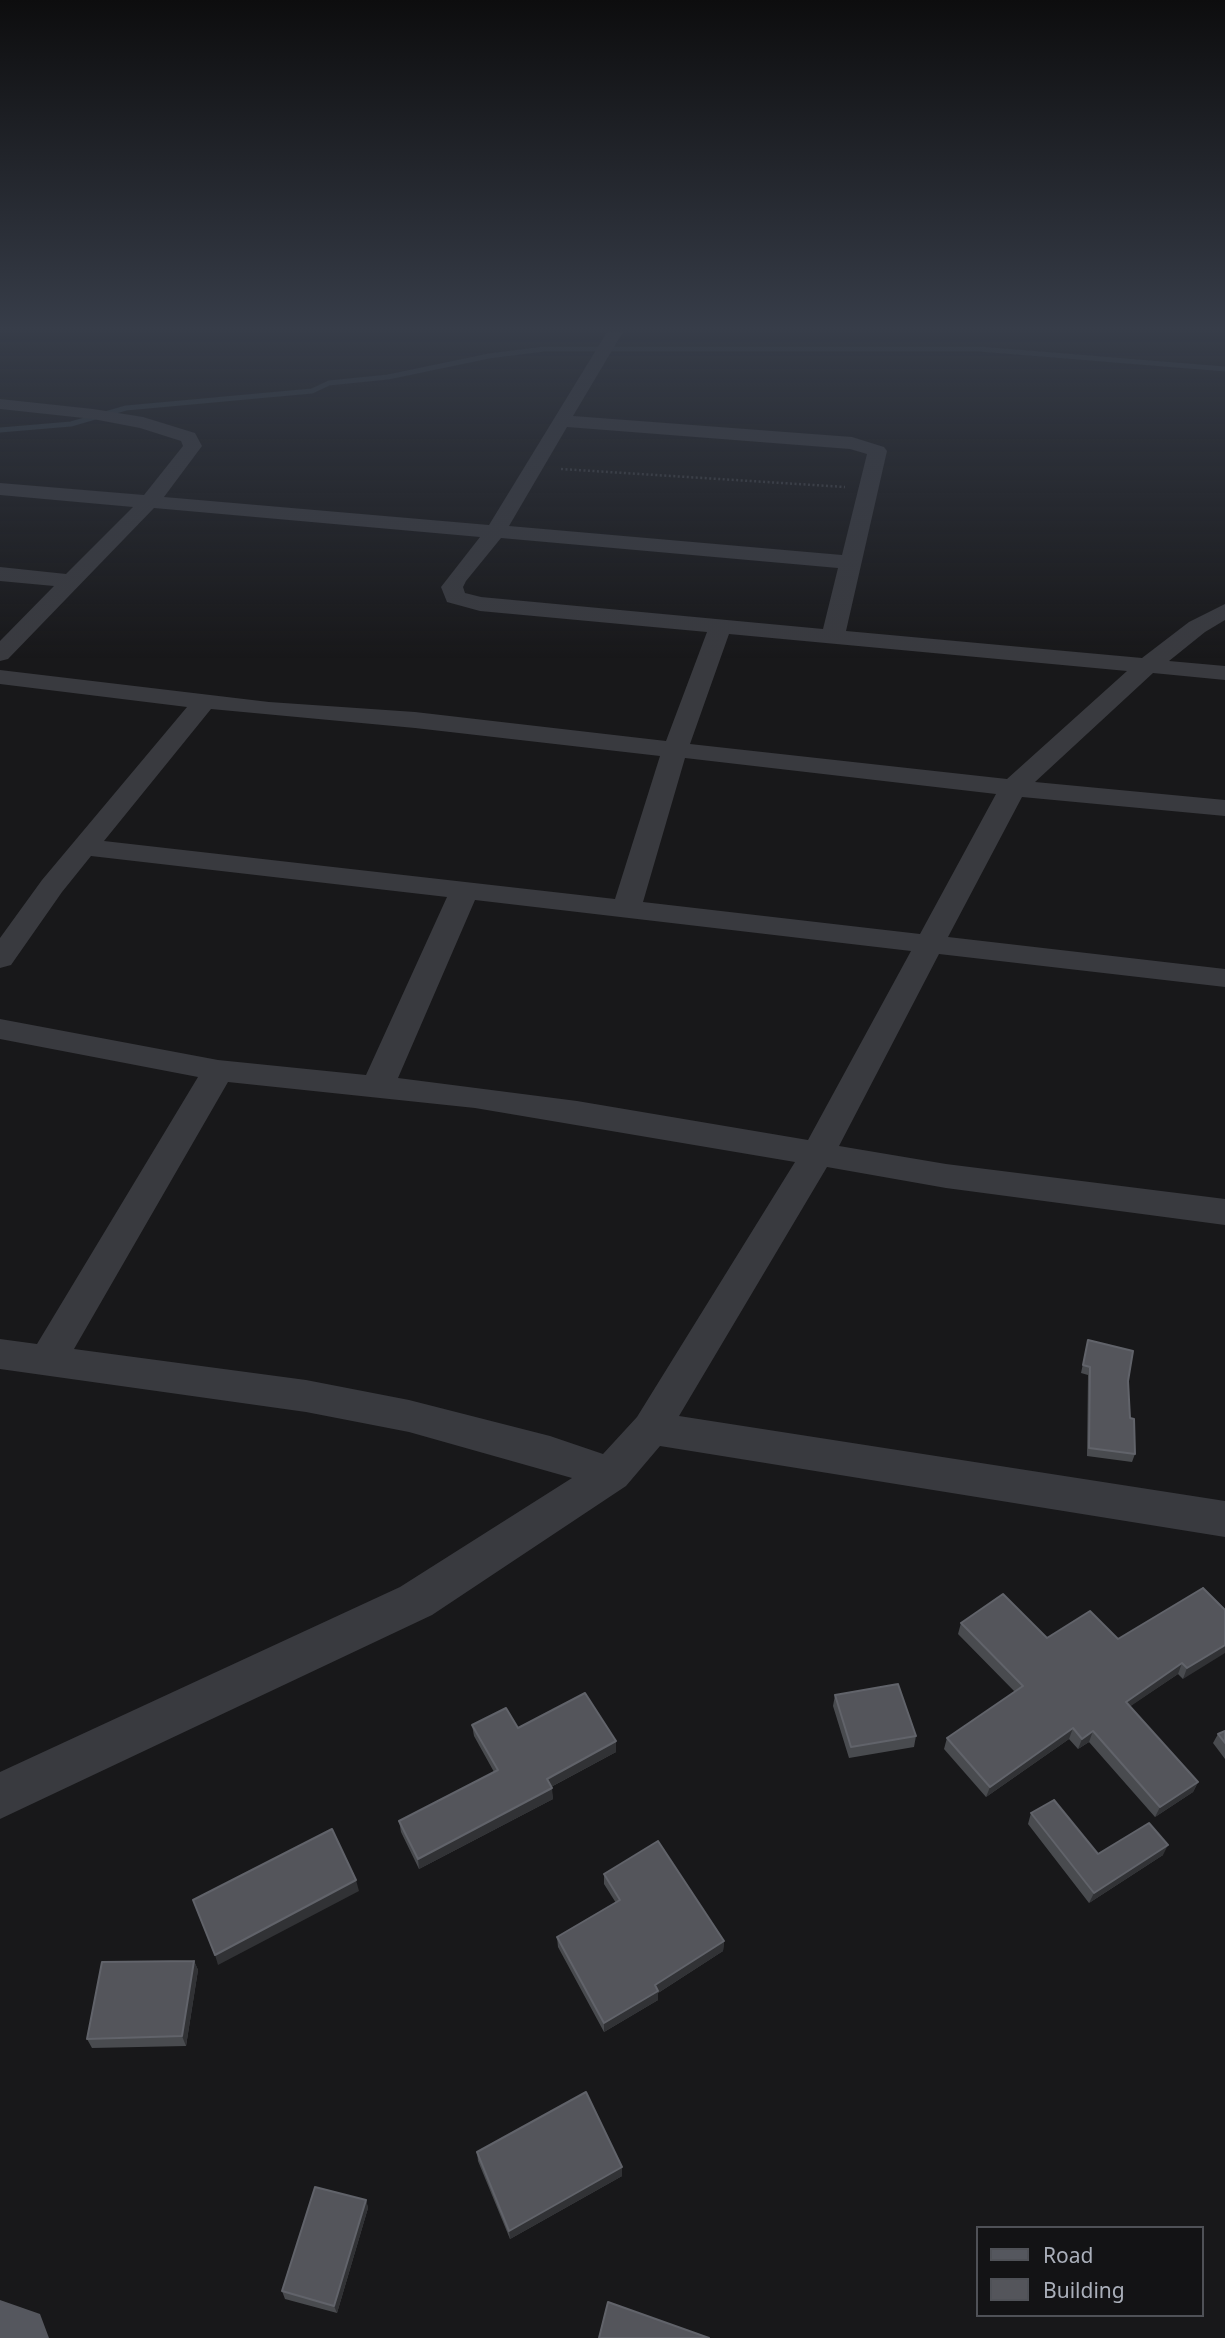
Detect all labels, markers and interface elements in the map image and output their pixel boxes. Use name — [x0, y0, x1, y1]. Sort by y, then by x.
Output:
legend — [976, 2226, 1204, 2317]
text: Road — [1043, 2241, 1093, 2269]
text: Building — [1043, 2276, 1125, 2304]

